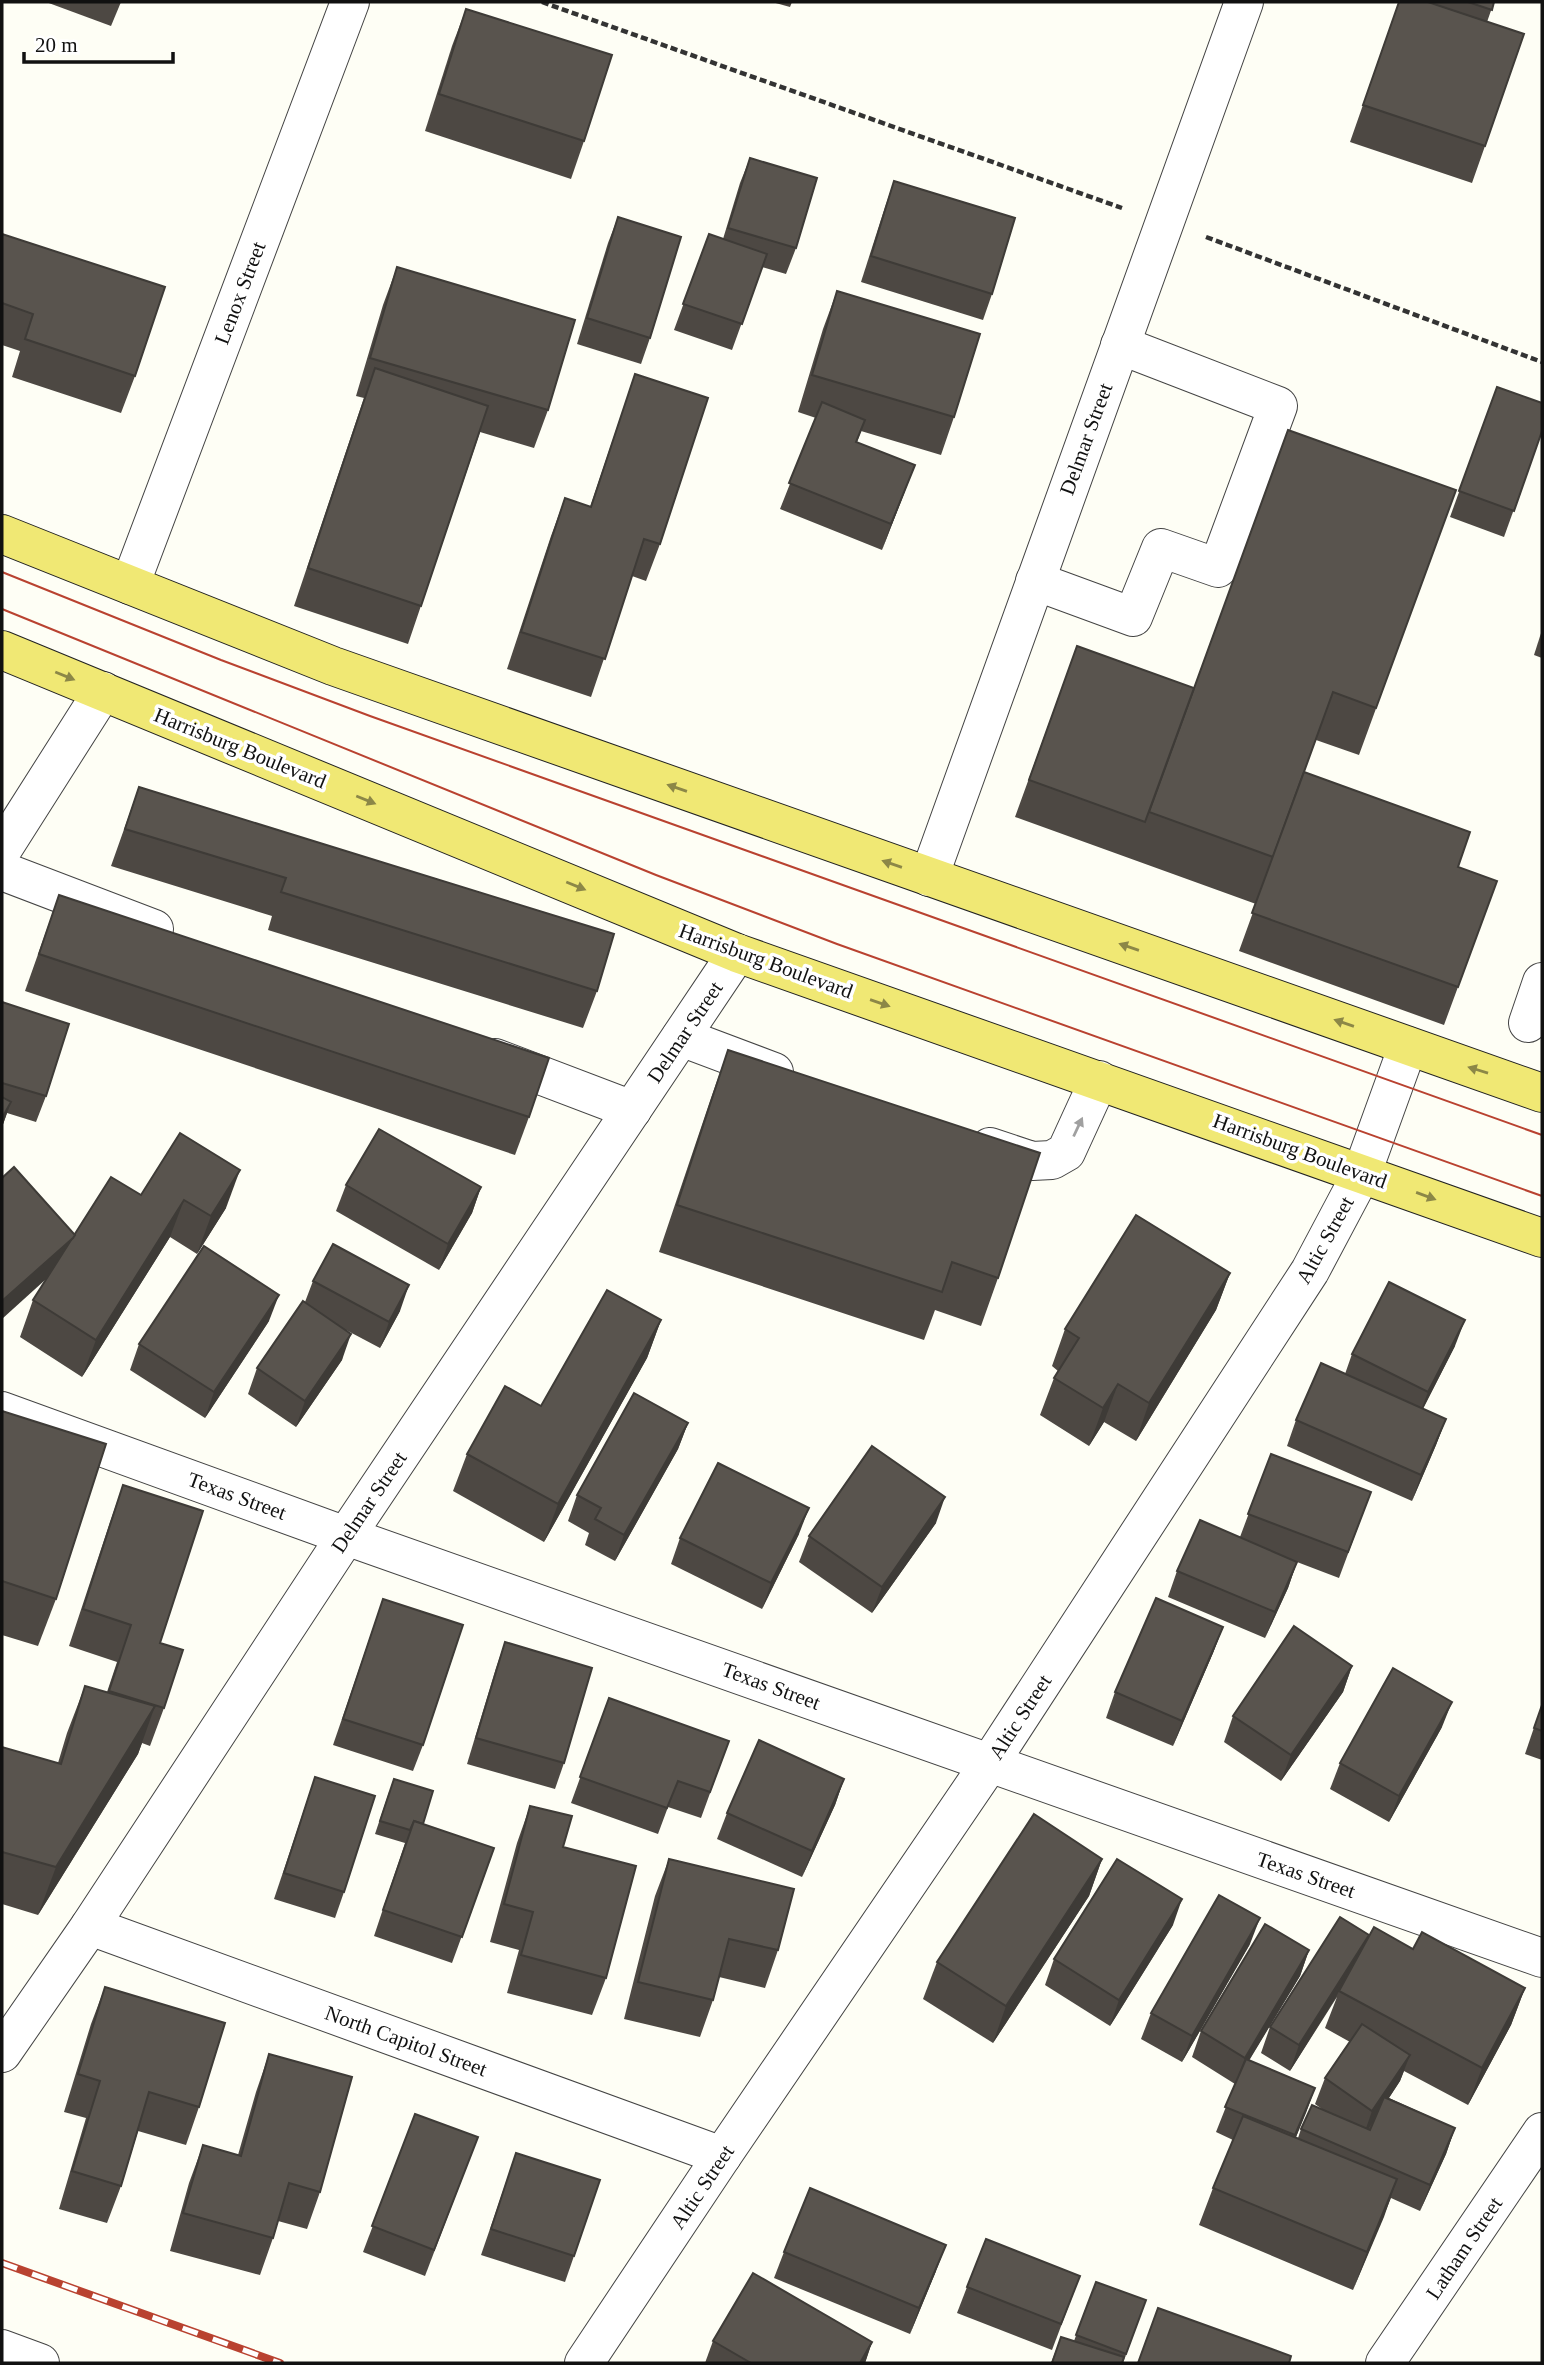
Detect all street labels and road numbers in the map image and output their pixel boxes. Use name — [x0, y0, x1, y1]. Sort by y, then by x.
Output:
street label: Lenox Street — [209, 238, 271, 348]
street label: Delmar Street — [1055, 380, 1117, 498]
street label: Harrisburg Boulevard — [151, 703, 330, 794]
street label: Harrisburg Boulevard — [676, 918, 857, 1004]
street label: Delmar Street — [642, 977, 728, 1087]
street label: Harrisburg Boulevard — [1210, 1108, 1391, 1194]
street label: Altic Street — [1291, 1192, 1359, 1288]
street label: Delmar Street — [326, 1447, 412, 1557]
street label: Texas Street — [185, 1467, 290, 1525]
street label: Texas Street — [719, 1657, 824, 1715]
street label: Altic Street — [984, 1670, 1056, 1764]
street label: Texas Street — [1253, 1847, 1359, 1903]
street label: North Capitol Street — [322, 2001, 490, 2081]
street label: Altic Street — [665, 2140, 739, 2234]
street label: Latham Street — [1421, 2192, 1507, 2304]

